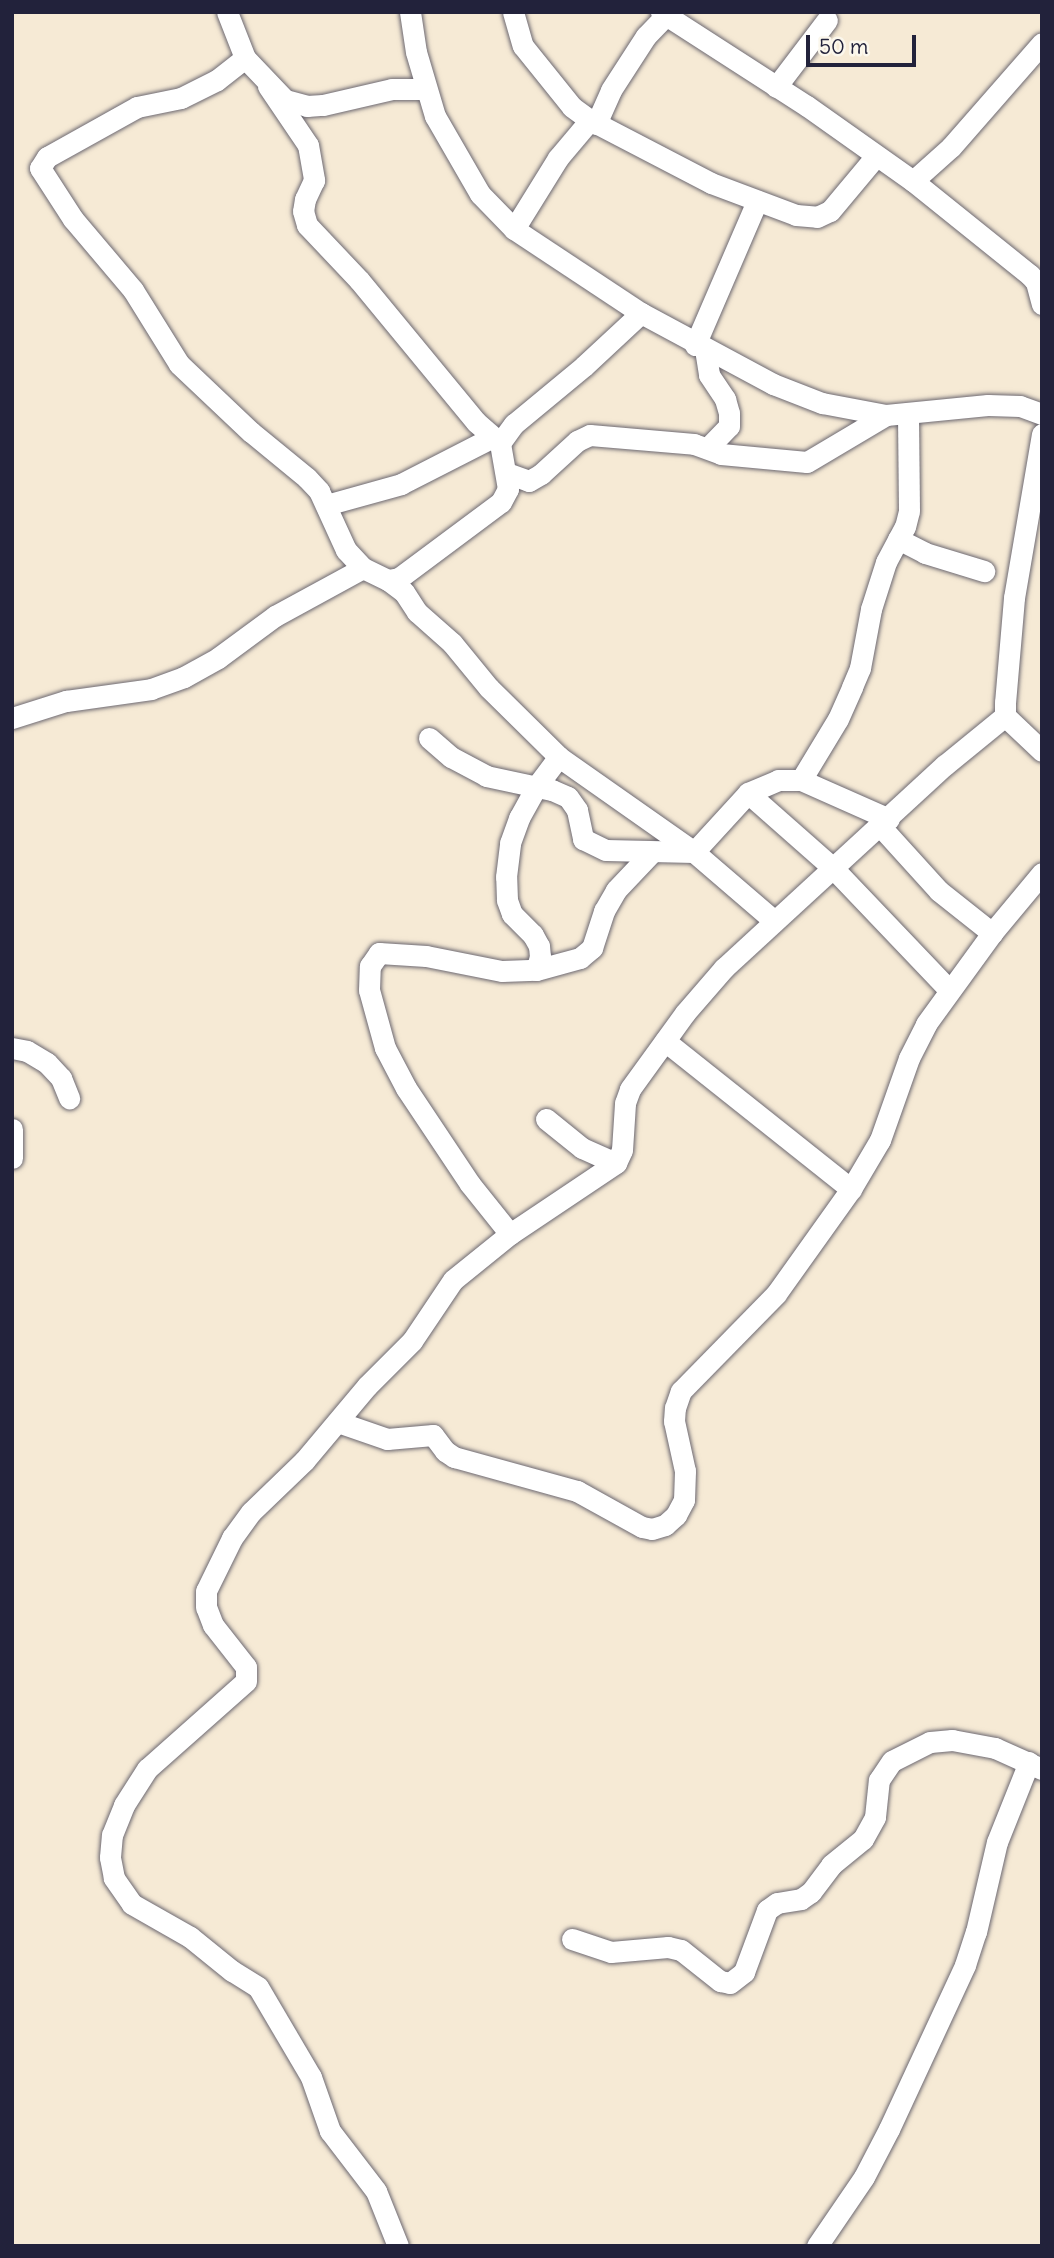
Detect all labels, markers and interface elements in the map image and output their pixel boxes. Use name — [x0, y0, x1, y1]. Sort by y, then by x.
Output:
scale bar — [809, 21, 919, 65]
text: 50 m — [819, 33, 868, 60]

